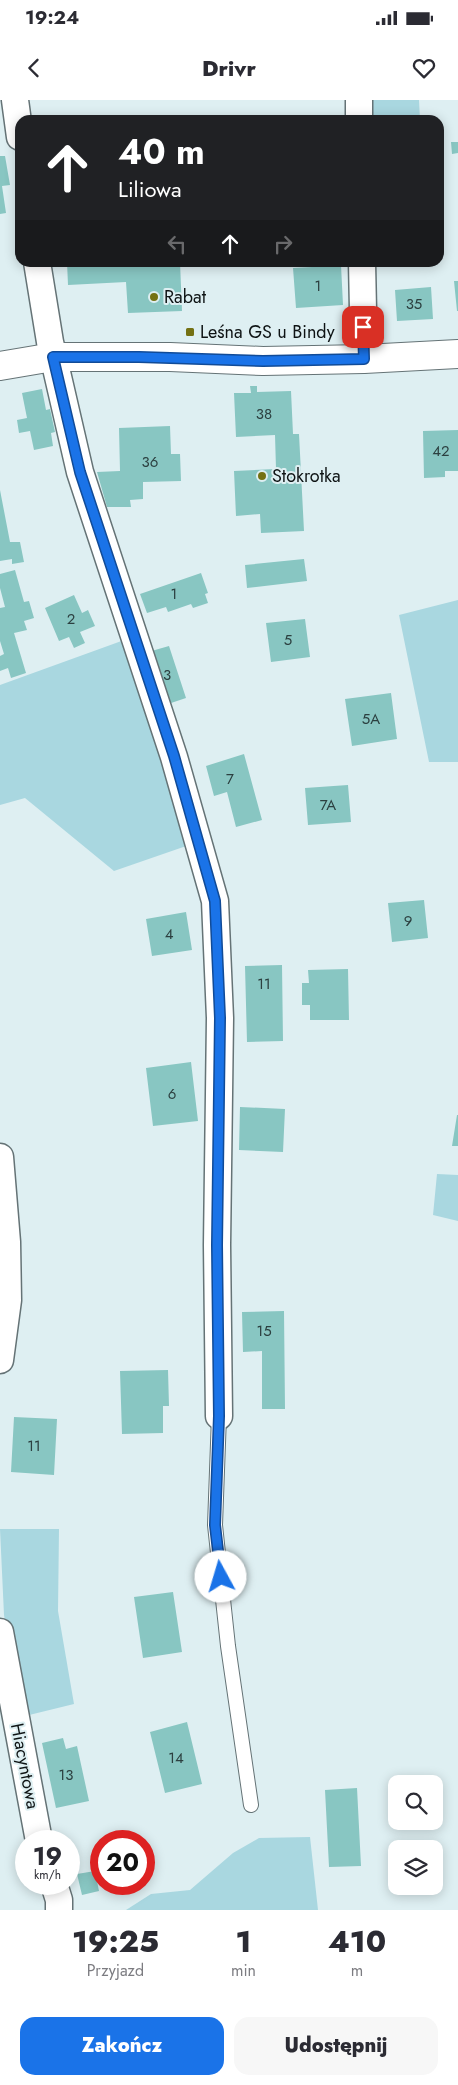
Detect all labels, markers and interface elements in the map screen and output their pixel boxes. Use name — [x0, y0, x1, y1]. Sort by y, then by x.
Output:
text: 19:24 — [25, 4, 79, 31]
text: Drivr — [202, 52, 256, 84]
icon: back — [20, 54, 48, 82]
icon: heart — [410, 54, 438, 82]
text: 40 m — [118, 127, 205, 177]
icon: ahead — [35, 135, 100, 200]
text: Liliowa — [118, 173, 182, 205]
icon: left — [163, 230, 191, 258]
icon: ahead — [216, 230, 244, 258]
icon: right — [269, 230, 297, 258]
house number: 1 — [315, 275, 321, 297]
place label: Rabat — [164, 284, 207, 310]
marker: Rabat — [148, 291, 160, 303]
house number: 35 — [406, 293, 422, 315]
pin — [342, 306, 384, 348]
icon: arrive — [349, 313, 377, 341]
place label: Leśna GS u Bindy — [200, 319, 335, 345]
marker: Leśna GS u Bindy — [184, 326, 196, 338]
house number: 38 — [256, 403, 272, 425]
house number: 42 — [432, 440, 450, 462]
house number: 36 — [142, 451, 158, 473]
place label: Stokrotka — [272, 463, 341, 489]
marker: Stokrotka — [256, 470, 268, 482]
house number: 1 — [171, 583, 177, 605]
house number: 2 — [67, 608, 75, 630]
house number: 5 — [284, 629, 292, 651]
house number: 3 — [163, 664, 171, 686]
house number: 5A — [362, 708, 380, 730]
house number: 7 — [226, 768, 234, 790]
house number: 7A — [320, 794, 336, 816]
house number: 9 — [404, 910, 412, 932]
house number: 4 — [165, 923, 174, 945]
house number: 11 — [257, 973, 271, 995]
house number: 6 — [168, 1083, 176, 1105]
house number: 15 — [256, 1320, 272, 1342]
house number: 11 — [27, 1435, 41, 1457]
position arrow — [194, 1550, 246, 1602]
street label: Hiacyntowa — [4, 1721, 46, 1811]
house number: 14 — [168, 1747, 184, 1769]
house number: 13 — [59, 1764, 73, 1786]
map controls — [388, 1775, 443, 1895]
button: search — [388, 1775, 443, 1830]
speed limit sign: 20 — [90, 1830, 155, 1895]
text: 19 — [33, 1838, 62, 1874]
button: layers — [388, 1840, 443, 1895]
text: km/h — [34, 1866, 61, 1884]
text: 19:25 — [72, 1920, 159, 1963]
text: 1 — [236, 1920, 251, 1963]
text: 410 — [328, 1920, 386, 1963]
text: Przyjazd — [87, 1959, 144, 1982]
text: min — [231, 1959, 256, 1982]
text: m — [351, 1959, 363, 1982]
button: Zakończ — [20, 2017, 224, 2075]
button: Udostępnij — [234, 2017, 438, 2075]

